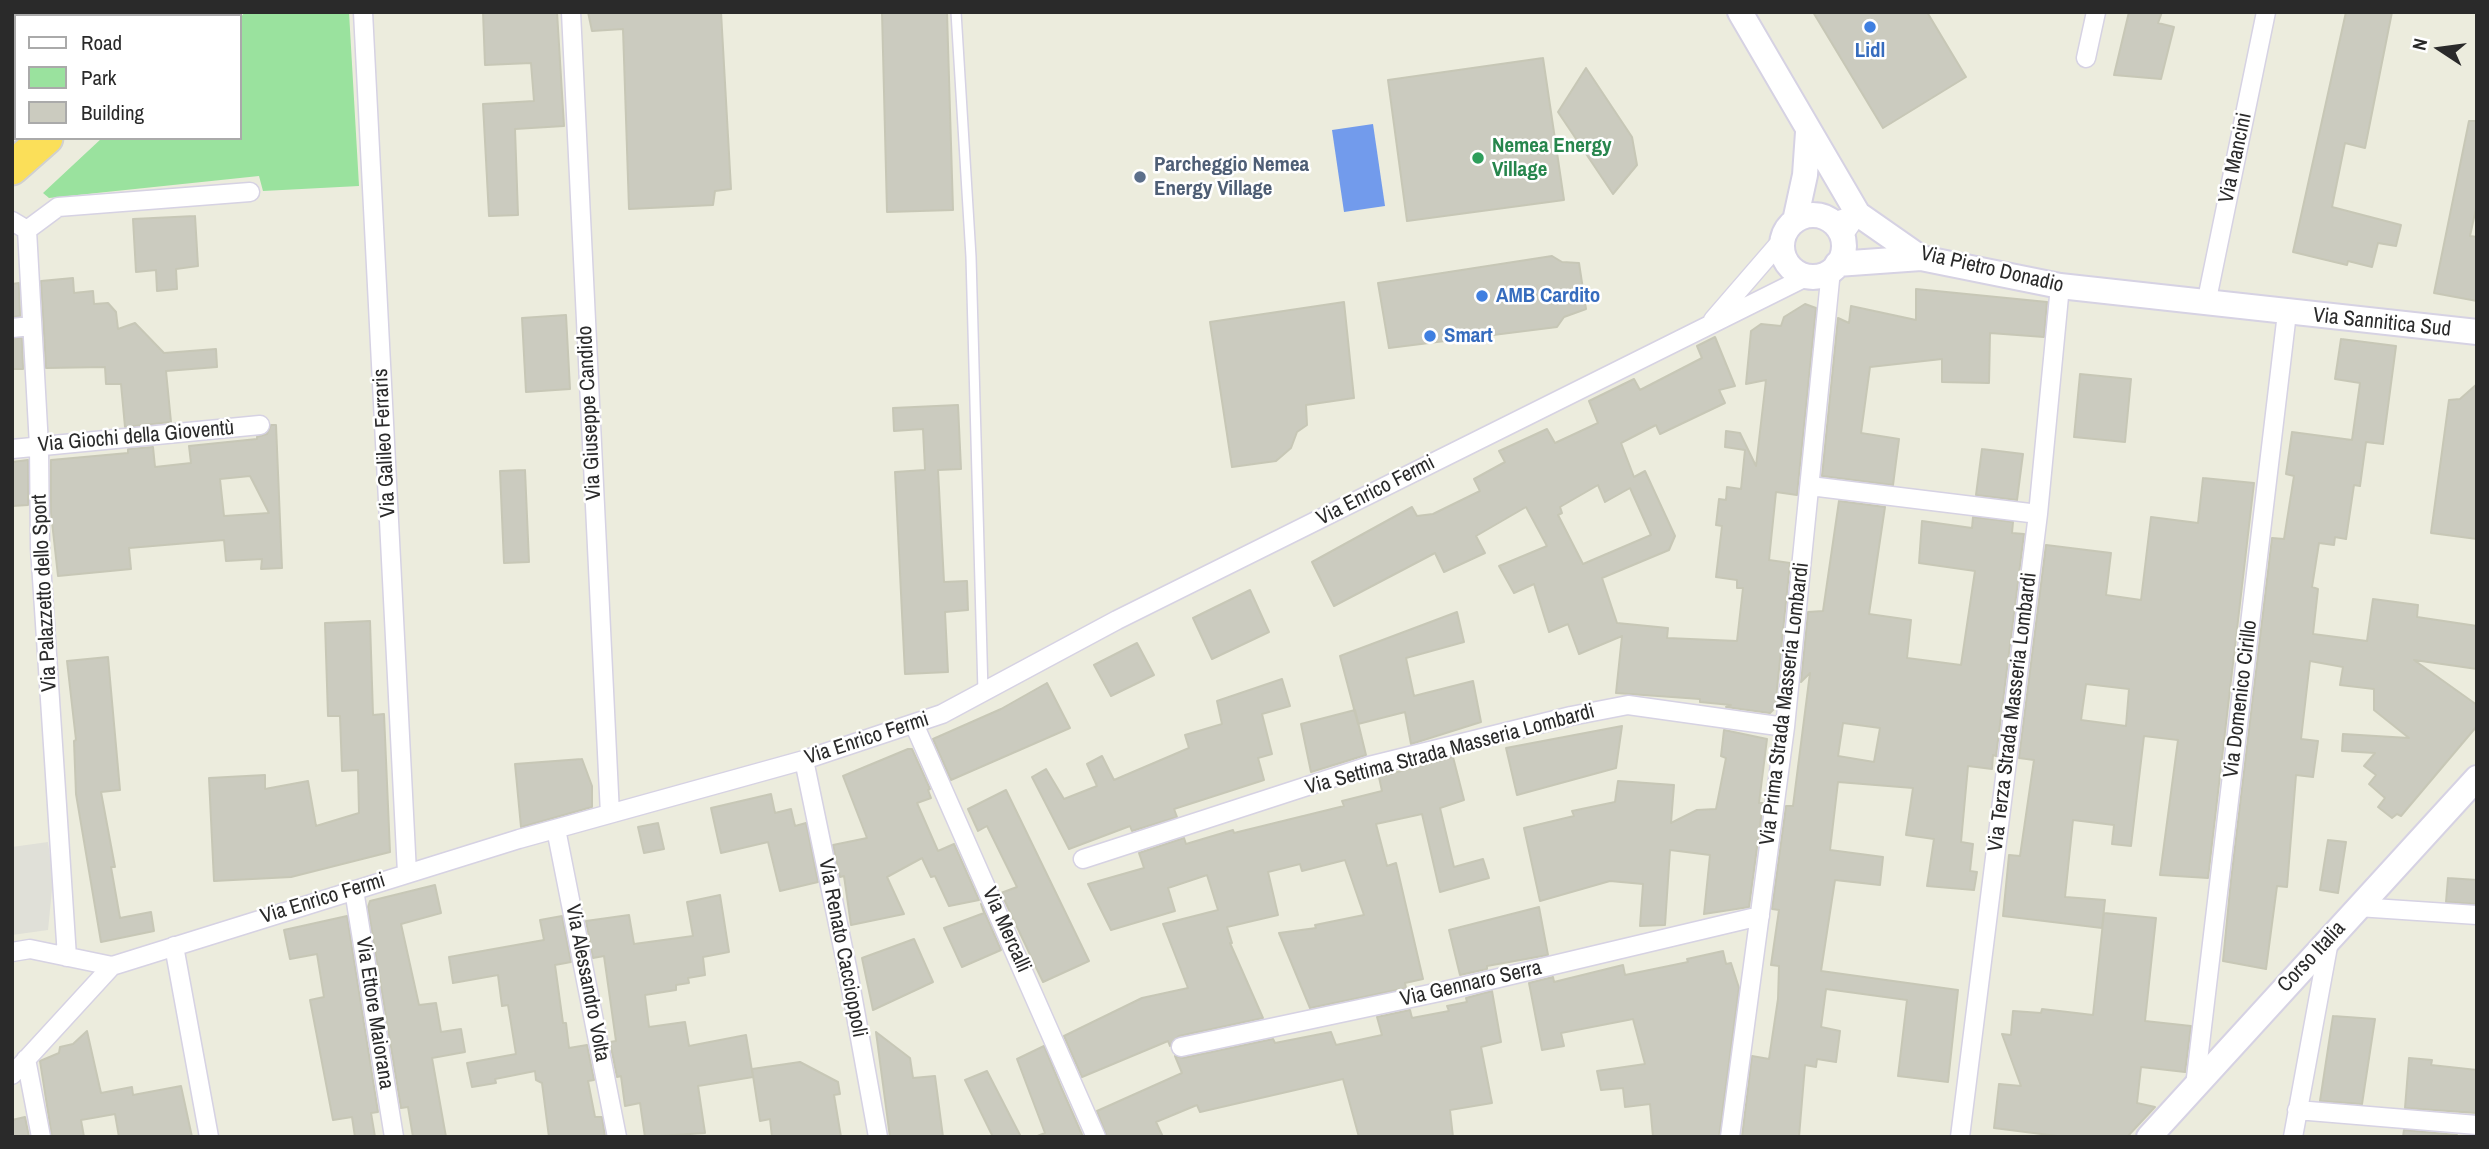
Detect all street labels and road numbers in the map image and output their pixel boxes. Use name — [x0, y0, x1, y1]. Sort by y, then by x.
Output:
street label: Via Mancini — [2214, 111, 2258, 205]
street label: Via Pietro Donadio — [1918, 241, 2066, 299]
street label: Via Sannitica Sud — [2312, 303, 2452, 343]
street label: Via Giuseppe Candido — [573, 325, 607, 501]
street label: Via Galileo Ferraris — [369, 368, 401, 518]
street label: Via Giochi della Gioventù — [37, 416, 235, 458]
street label: Via Enrico Fermi — [1313, 450, 1439, 532]
street label: Via Palazzetto dello Sport — [27, 494, 63, 692]
street label: Via Prima Strada Masseria Lombardi — [1755, 561, 1815, 847]
street label: Via Terza Strada Masseria Lombardi — [1983, 571, 2043, 853]
street label: Via Domenico Cirillo — [2219, 619, 2263, 779]
street label: Via Settima Strada Masseria Lombardi — [1303, 699, 1597, 801]
street label: Via Enrico Fermi — [802, 707, 932, 771]
street label: Via Renato Caccioppoli — [812, 856, 872, 1040]
street label: Via Enrico Fermi — [258, 868, 388, 930]
street label: Via Mercalli — [976, 883, 1036, 977]
street label: Via Alessandro Volta — [559, 902, 615, 1064]
street label: Corso Italia — [2273, 916, 2351, 998]
street label: Via Ettore Maiorana — [350, 935, 398, 1091]
street label: Via Gennaro Serra — [1398, 955, 1544, 1013]

